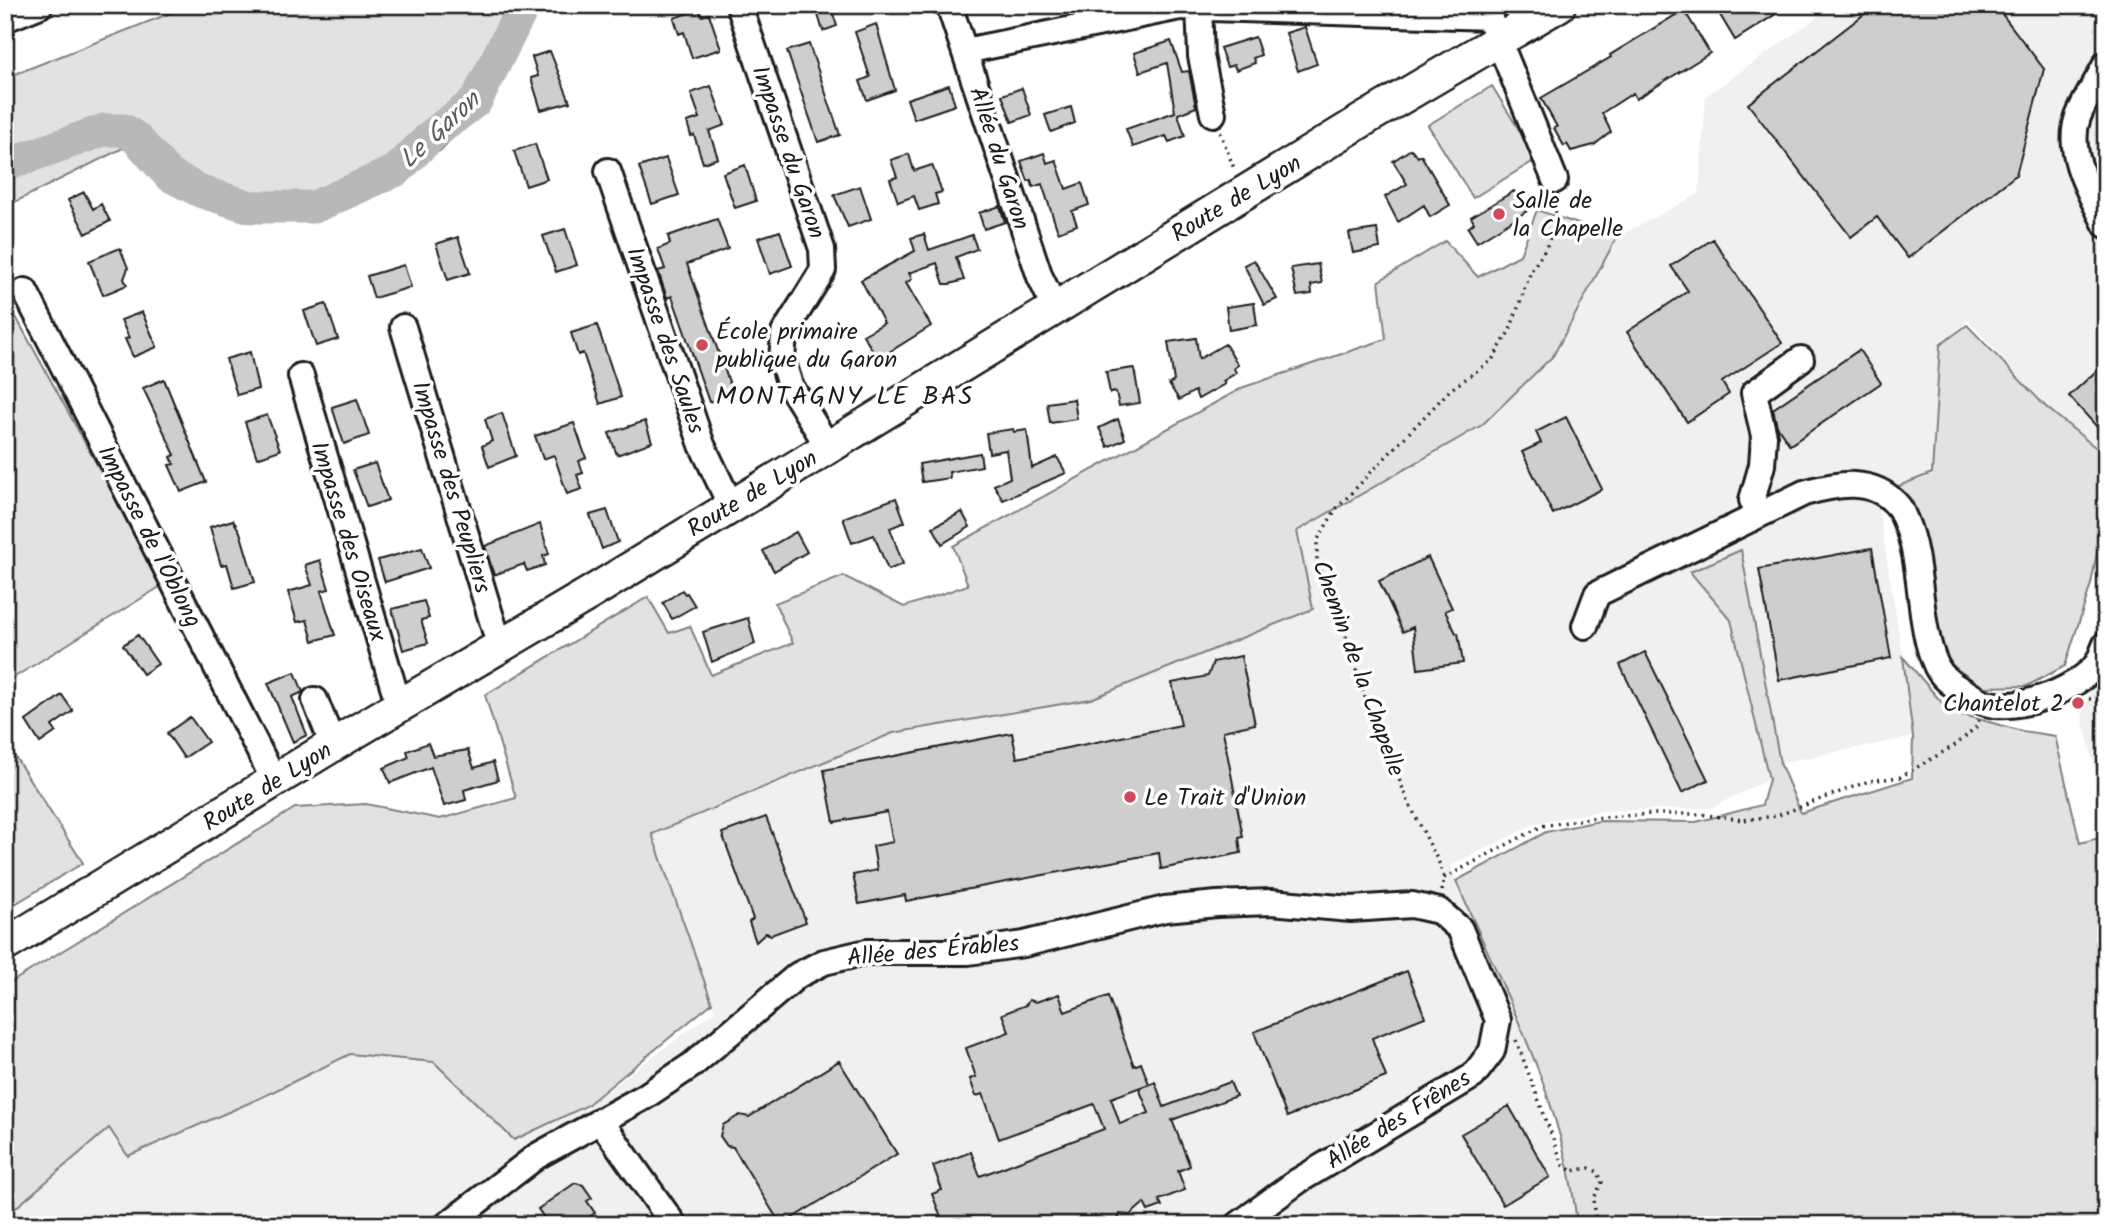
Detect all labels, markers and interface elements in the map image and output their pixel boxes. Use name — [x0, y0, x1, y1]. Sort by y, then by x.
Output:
street label: Impasse du Garon — [740, 61, 835, 244]
water label: Le Garon — [390, 80, 492, 179]
street label: Allée du Garon — [957, 82, 1040, 235]
street label: Route de Lyon — [1164, 145, 1310, 254]
place label: Salle de la Chapelle — [1513, 182, 1623, 249]
marker: Salle de la Chapelle — [1491, 206, 1507, 222]
street label: Impasse des Saules — [614, 242, 715, 439]
place label: École primaire publique du Garon — [715, 313, 897, 380]
marker: École primaire publique du Garon — [694, 337, 710, 353]
street label: Impasse des Peupliers — [400, 376, 501, 598]
district label: MONTAGNY LE BAS — [716, 376, 974, 418]
street label: Impasse des Oiseaux — [299, 437, 397, 647]
street label: Impasse de l'Oblong — [86, 439, 211, 635]
street label: Route de Lyon — [680, 440, 826, 549]
street label: Chemin de la Chapelle — [1300, 555, 1415, 782]
place label: Chantelot 2 — [1943, 685, 2064, 724]
marker: Chantelot 2 — [2070, 695, 2086, 711]
street label: Route de Lyon — [195, 732, 340, 843]
place label: Le Trait d'Union — [1144, 779, 1306, 818]
marker: Le Trait d'Union — [1122, 789, 1138, 805]
street label: Allée des Érables — [845, 925, 1021, 978]
street label: Allée des Frênes — [1319, 1060, 1479, 1180]

